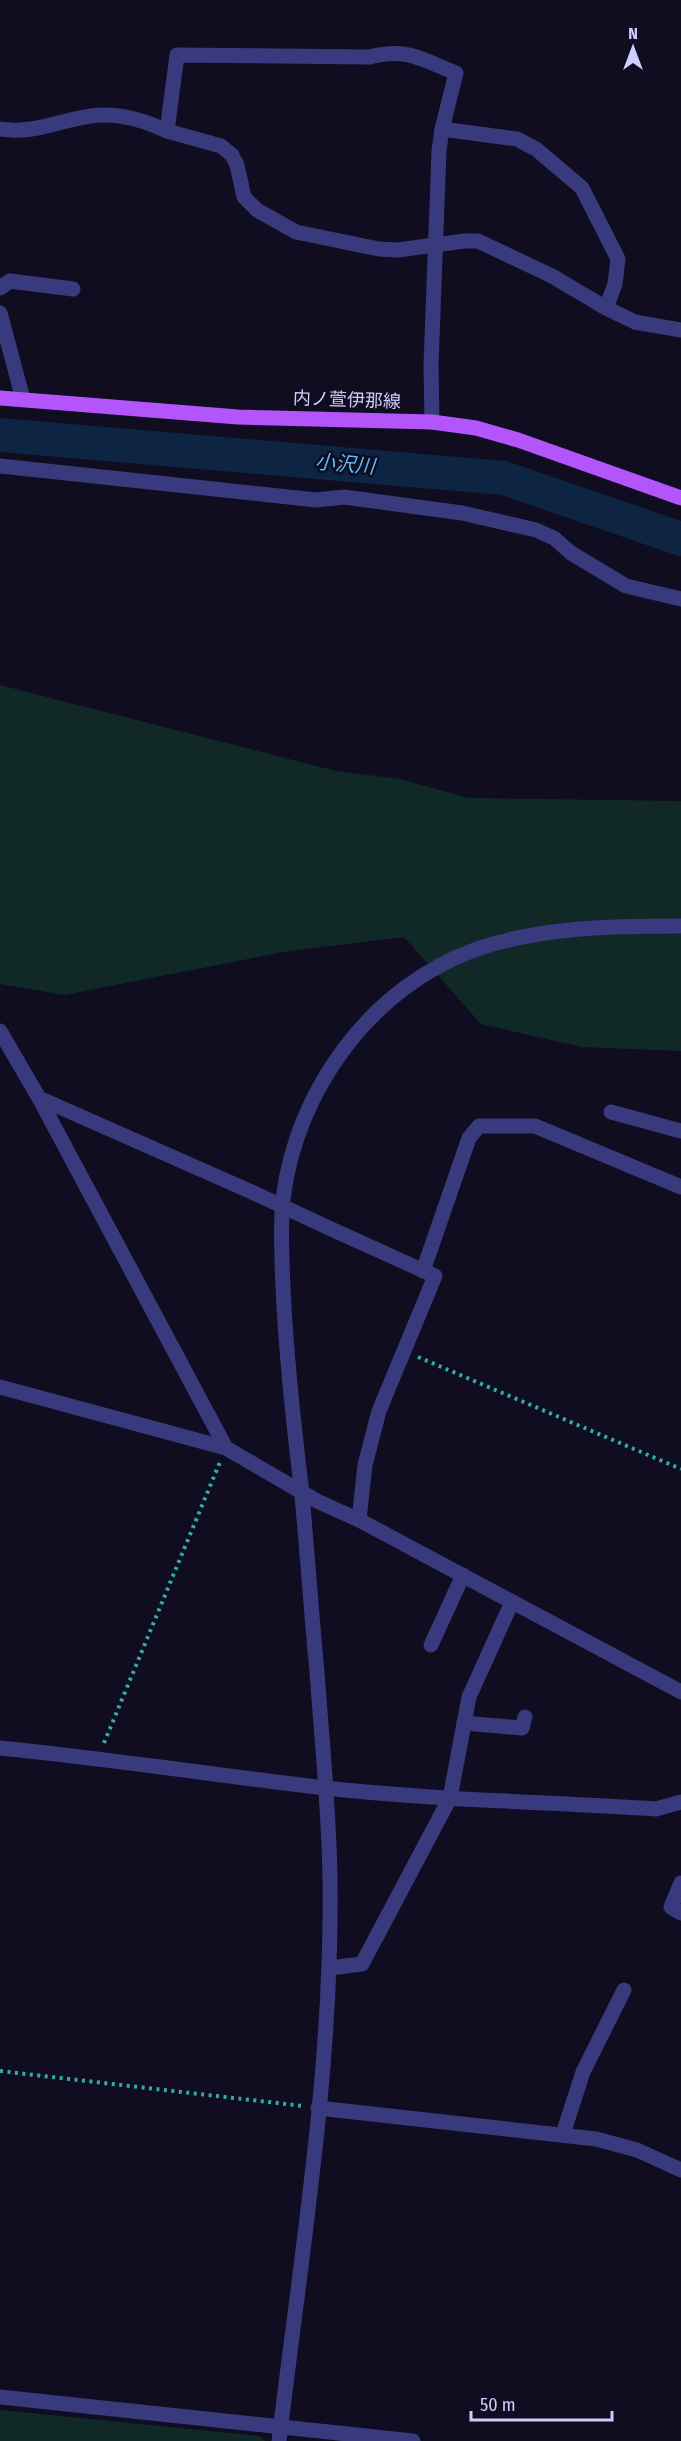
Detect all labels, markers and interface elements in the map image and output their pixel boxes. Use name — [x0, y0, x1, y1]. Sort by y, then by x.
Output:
north arrow — [603, 18, 663, 78]
text: N — [628, 24, 638, 43]
street label: 内ノ萱伊那線 — [293, 387, 401, 413]
water label: 小沢川 — [314, 449, 378, 479]
scale bar — [471, 2384, 612, 2422]
text: 50 m — [480, 2394, 516, 2416]

